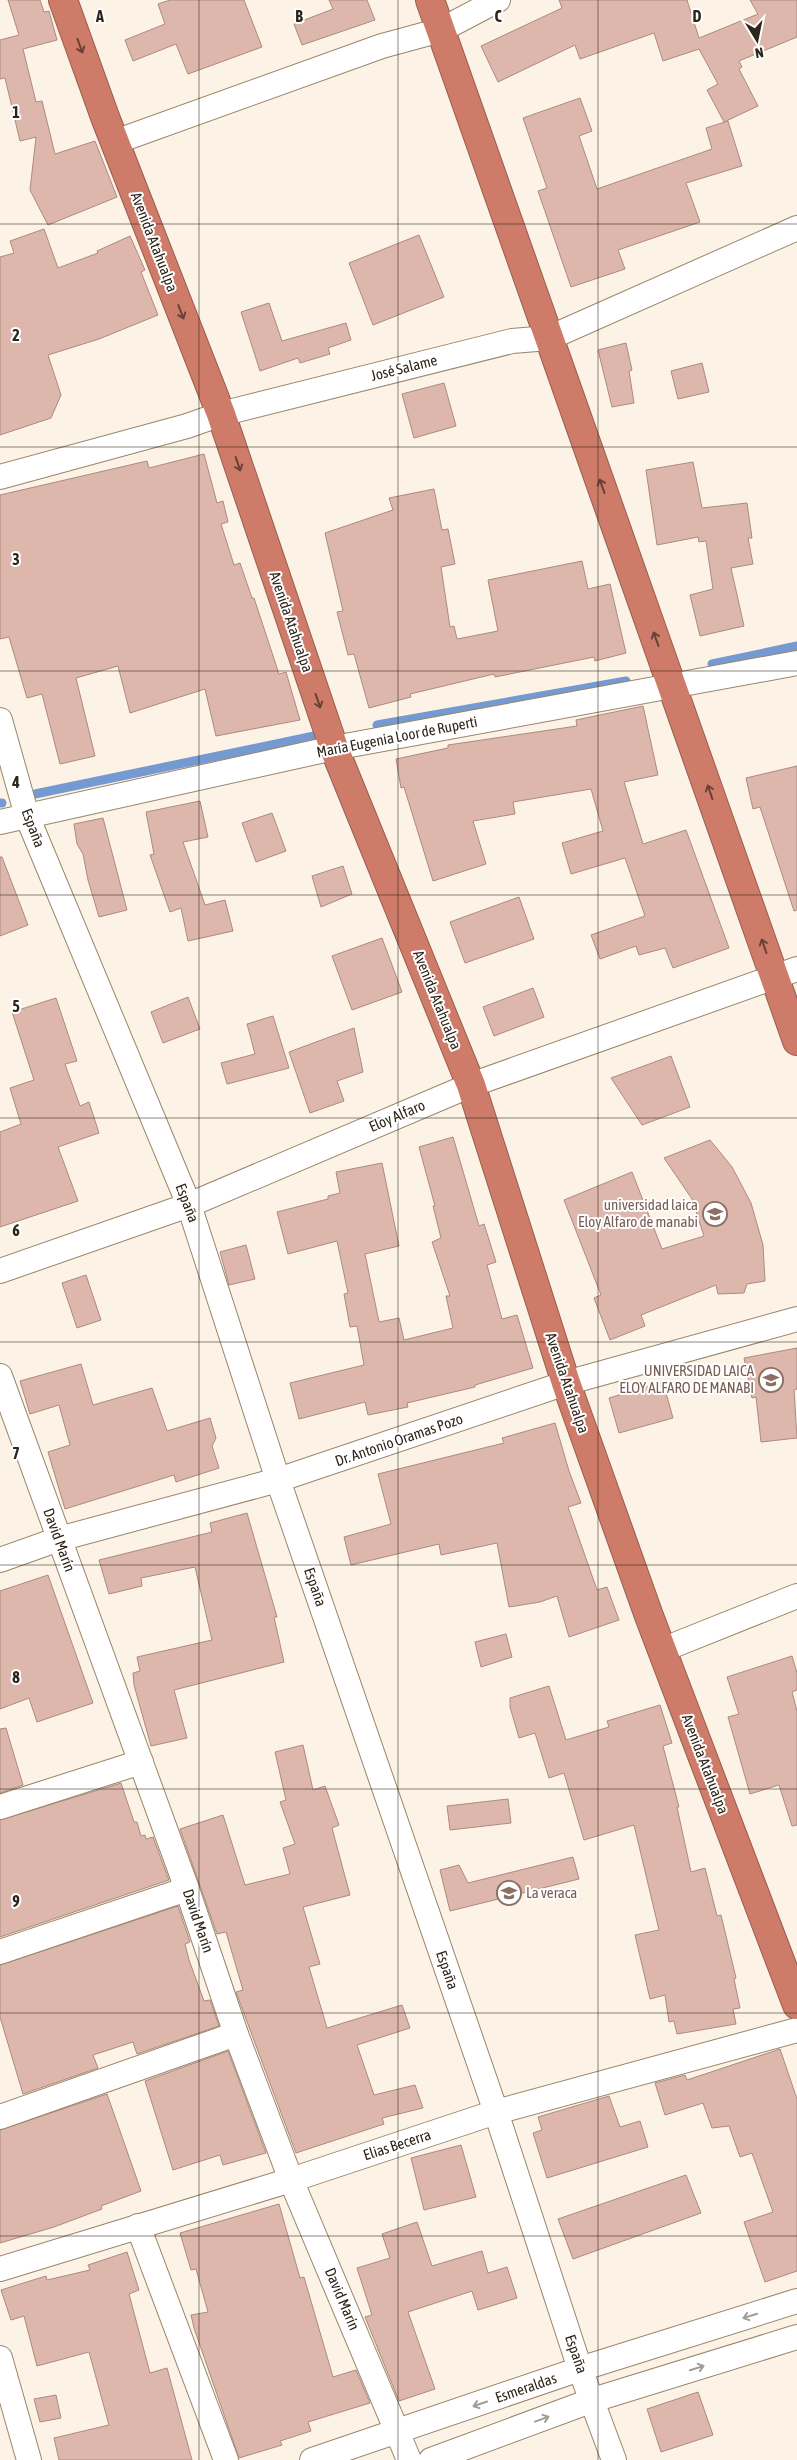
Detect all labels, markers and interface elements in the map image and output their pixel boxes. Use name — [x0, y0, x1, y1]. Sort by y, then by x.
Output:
text: A — [95, 7, 104, 25]
text: B — [295, 7, 303, 25]
text: C — [494, 7, 502, 25]
text: D — [693, 7, 702, 25]
north arrow — [732, 15, 782, 65]
one-way arrow — [76, 38, 85, 53]
text: N — [754, 44, 765, 61]
text: 1 — [12, 103, 20, 121]
street label: Avenida Atahualpa — [128, 190, 181, 294]
one-way arrow — [177, 304, 186, 319]
text: 2 — [12, 326, 20, 344]
street label: José Salame — [369, 351, 439, 384]
one-way arrow — [234, 456, 243, 472]
one-way arrow — [597, 479, 606, 494]
text: 3 — [12, 550, 20, 568]
street label: Avenida Atahualpa — [266, 569, 317, 674]
one-way arrow — [651, 632, 660, 647]
one-way arrow — [314, 693, 323, 708]
street label: María Eugenia Loor de Ruperti — [315, 713, 479, 760]
text: 4 — [11, 773, 20, 791]
one-way arrow — [705, 785, 714, 801]
street label: España — [18, 806, 49, 850]
one-way arrow — [759, 938, 768, 954]
street label: Avenida Atahualpa — [410, 948, 465, 1052]
text: 5 — [12, 997, 20, 1015]
street label: Eloy Alfaro — [366, 1096, 427, 1135]
street label: España — [172, 1181, 203, 1225]
place label: universidad laica Eloy Alfaro de manabi — [578, 1196, 698, 1230]
school or university icon: universidad laica Eloy Alfaro de manabi — [702, 1201, 728, 1227]
text: 6 — [12, 1221, 20, 1239]
street label: Avenida Atahualpa — [542, 1330, 593, 1435]
place label: UNIVERSIDAD LAICA ELOY ALFARO DE MANABI — [619, 1362, 755, 1396]
school or university icon: UNIVERSIDAD LAICA ELOY ALFARO DE MANABI — [758, 1367, 784, 1393]
street label: Dr. Antonio Oramas Pozo — [333, 1410, 465, 1469]
text: 7 — [12, 1444, 20, 1462]
street label: David Marín — [40, 1506, 79, 1574]
street label: España — [301, 1565, 330, 1609]
text: 8 — [12, 1668, 20, 1686]
street label: Avenida Atahualpa — [679, 1712, 732, 1816]
school or university icon: La veraca — [496, 1880, 522, 1906]
place label: La veraca — [526, 1884, 577, 1901]
street label: David Marín — [180, 1887, 217, 1955]
text: 9 — [12, 1892, 20, 1910]
street label: España — [433, 1948, 462, 1992]
street label: Elias Becerra — [361, 2126, 433, 2163]
street label: David Marín — [322, 2265, 363, 2333]
one-way arrow — [743, 2311, 759, 2321]
street label: España — [562, 2332, 591, 2376]
one-way arrow — [688, 2363, 704, 2372]
street label: Esmeraldas — [493, 2369, 559, 2406]
one-way arrow — [472, 2400, 488, 2409]
one-way arrow — [534, 2414, 550, 2423]

